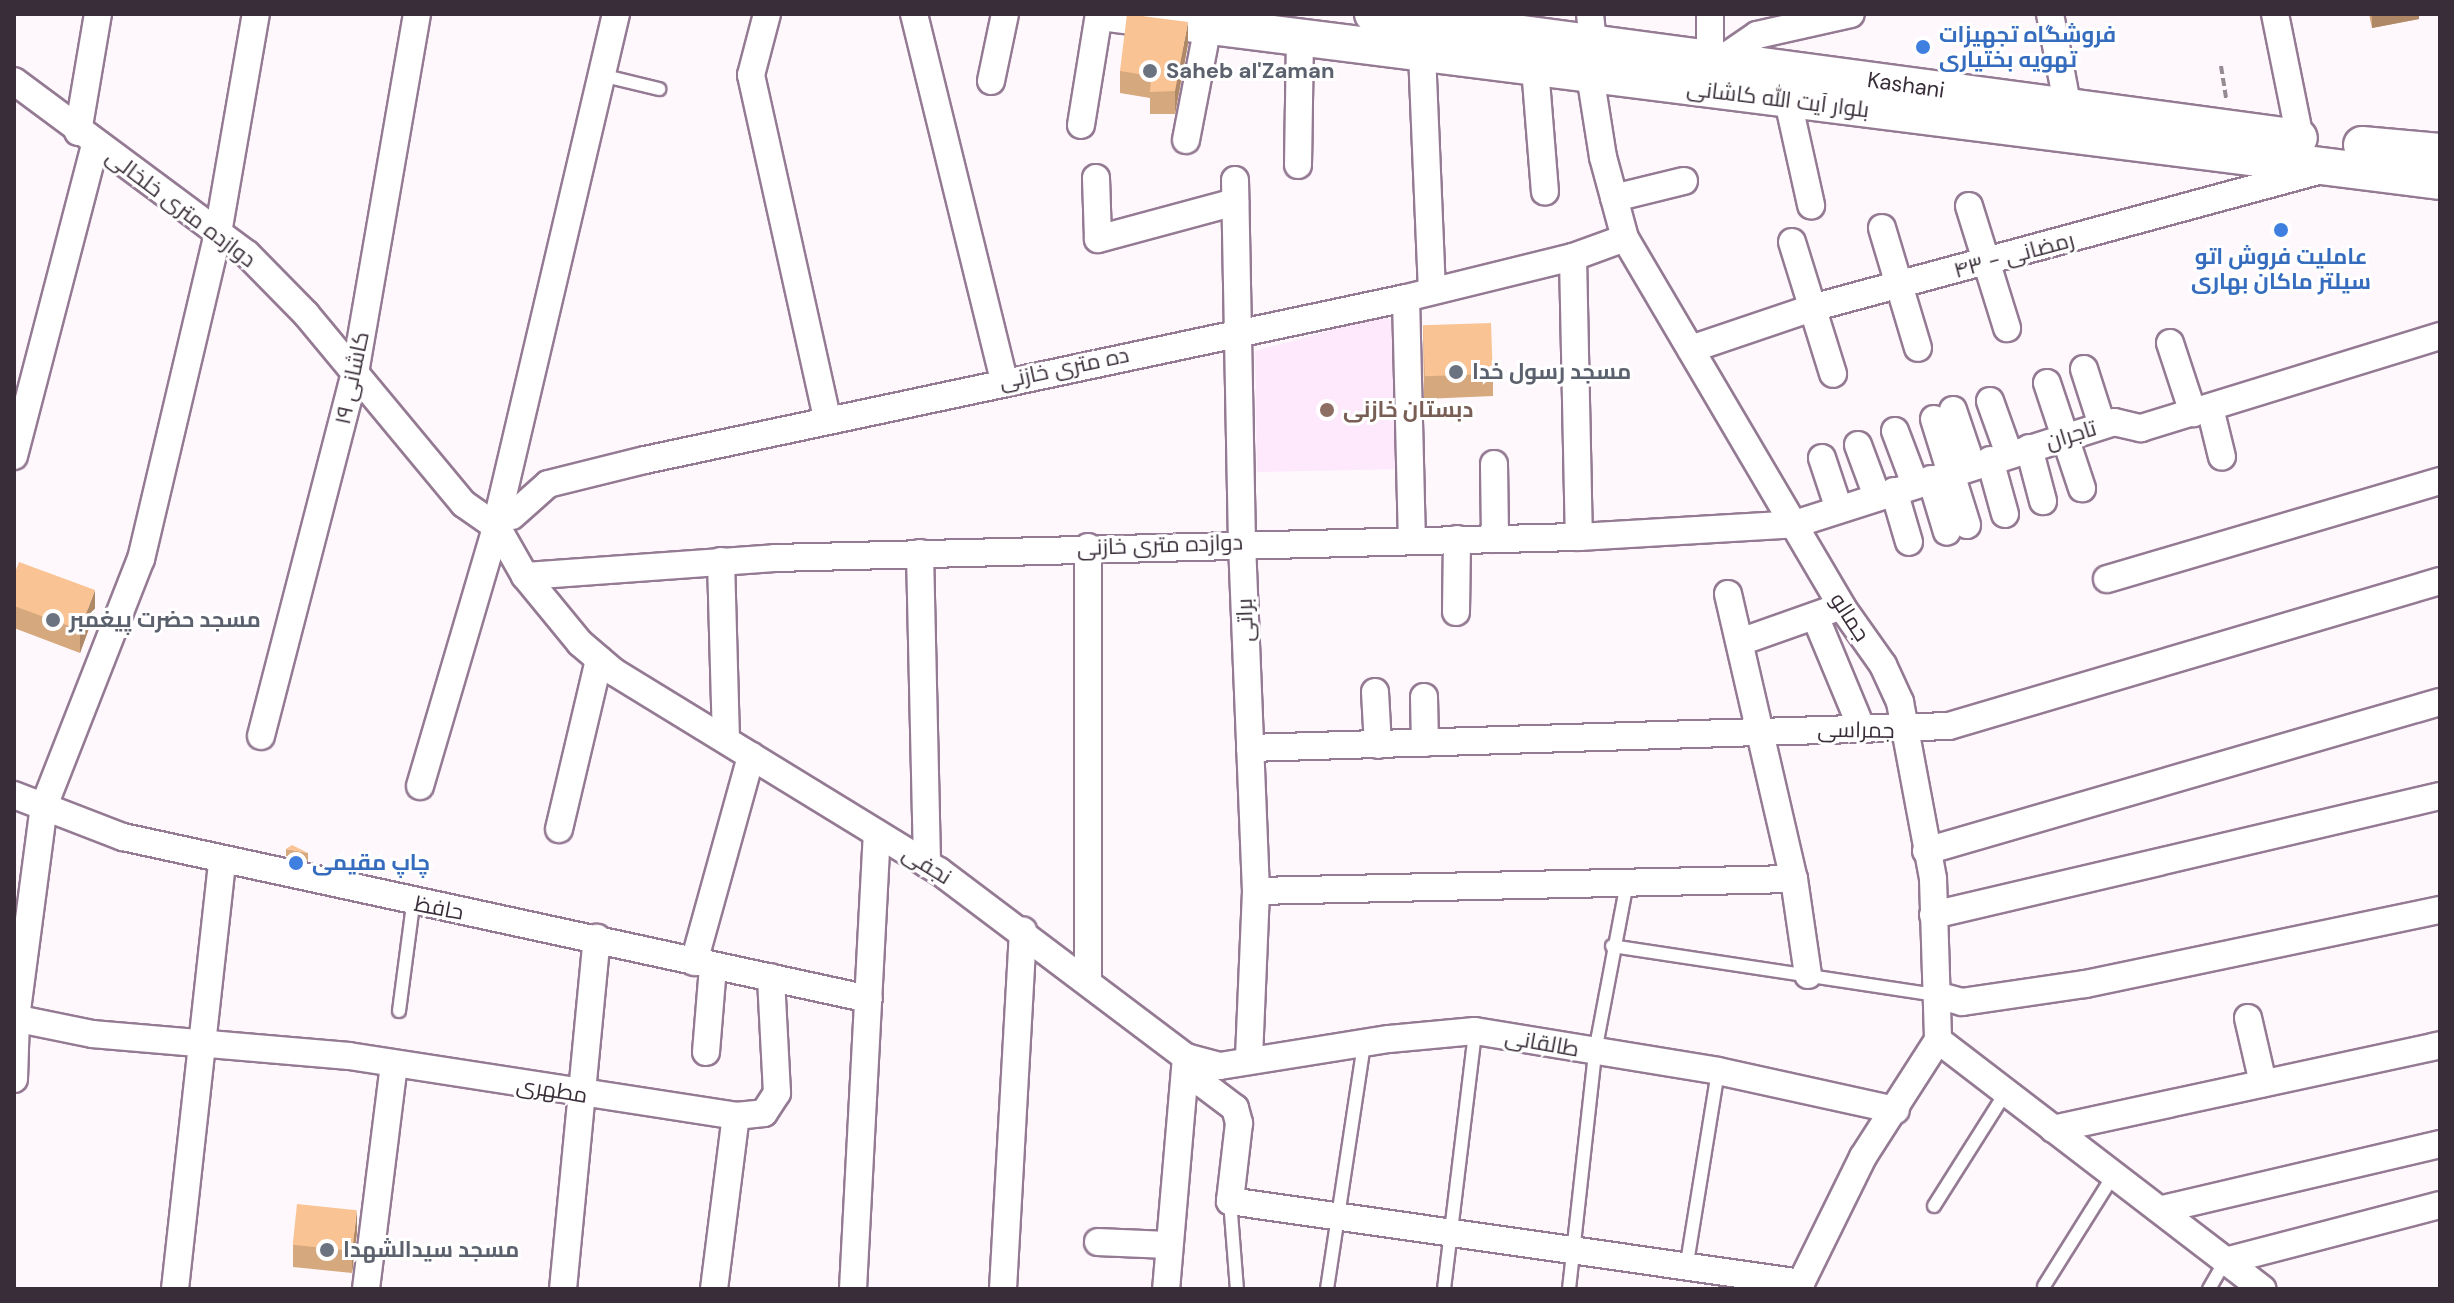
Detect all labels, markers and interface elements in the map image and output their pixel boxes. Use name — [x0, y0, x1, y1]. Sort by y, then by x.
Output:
place label: فروشگاه تجهیزات تهویه بختیاری — [1939, 21, 2116, 72]
marker: فروشگاه تجهیزات تهویه بختیاری — [1914, 38, 1932, 56]
place label: Saheb al'Zaman — [1166, 58, 1334, 84]
marker: Saheb al'Zaman — [1141, 62, 1159, 80]
street label: Kashani — [1866, 67, 1946, 103]
street label: بلوار آیت الله کاشانی — [1685, 75, 1871, 123]
street label: دوازده متری خلخالی — [101, 143, 261, 273]
marker: عاملیت فروش اتو سیلتر ماکان بهاری — [2272, 221, 2290, 239]
street label: رمضانی - ۴۳ — [1951, 226, 2077, 284]
place label: عاملیت فروش اتو سیلتر ماکان بهاری — [2191, 243, 2371, 294]
street label: کاشانی ۱۹ — [329, 329, 375, 427]
street label: ده متری خازنی — [997, 341, 1131, 395]
place label: مسجد رسول خدا — [1472, 359, 1631, 385]
marker: مسجد رسول خدا — [1447, 363, 1465, 381]
place label: دبستان خازنی — [1343, 397, 1473, 423]
marker: دبستان خازنی — [1318, 401, 1336, 419]
street label: تاجران — [2042, 415, 2100, 455]
street label: دوازده متری خازنی — [1076, 529, 1244, 561]
street label: جمالو — [1825, 588, 1875, 646]
street label: براتی — [1231, 598, 1259, 642]
place label: مسجد حضرت پیغمبر — [69, 607, 261, 633]
marker: مسجد حضرت پیغمبر — [44, 611, 62, 629]
street label: جمراسی — [1817, 716, 1895, 744]
street label: نجفی — [898, 840, 956, 890]
place label: چاپ مقیمی — [312, 850, 430, 876]
marker: چاپ مقیمی — [287, 854, 305, 872]
street label: حافظ — [412, 890, 466, 926]
street label: طالقانی — [1503, 1024, 1581, 1062]
street label: مطهری — [515, 1071, 589, 1109]
place label: مسجد سیدالشهدا — [343, 1237, 519, 1263]
marker: مسجد سیدالشهدا — [318, 1241, 336, 1259]

